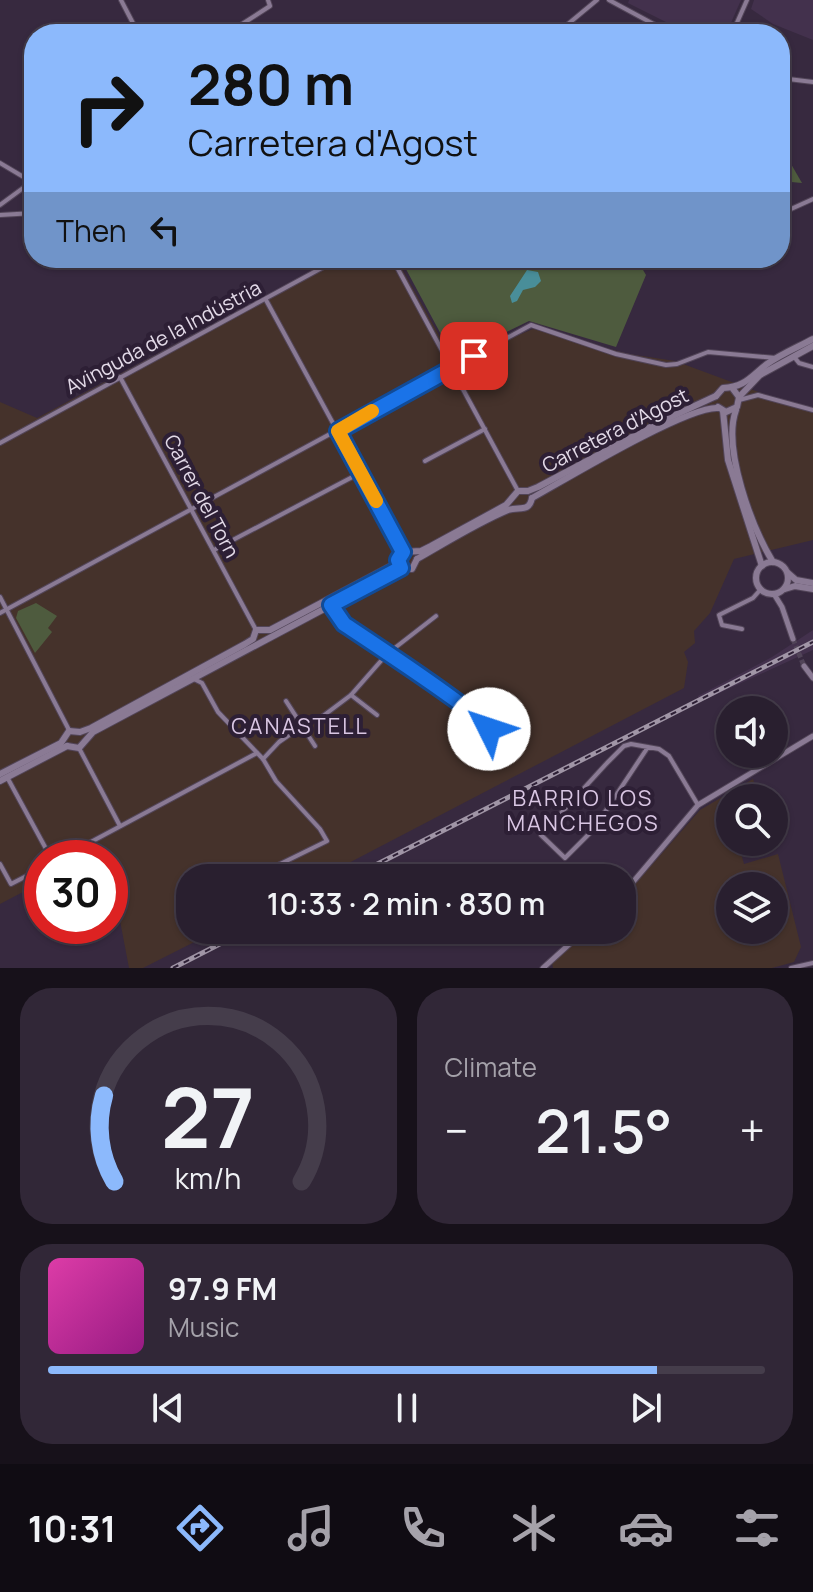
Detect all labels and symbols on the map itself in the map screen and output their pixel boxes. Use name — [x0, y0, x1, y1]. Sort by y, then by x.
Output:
street label: Avinguda de la Indústria — [60, 274, 266, 400]
pin — [440, 322, 508, 390]
street label: Carretera d'Agost — [537, 381, 693, 479]
street label: Carrer del Torn — [158, 430, 246, 562]
position arrow — [447, 687, 531, 771]
district label: CANASTELL — [231, 711, 369, 741]
district label: BARRIO LOS MANCHEGOS — [506, 783, 660, 838]
speed limit sign: 30 — [24, 840, 128, 944]

